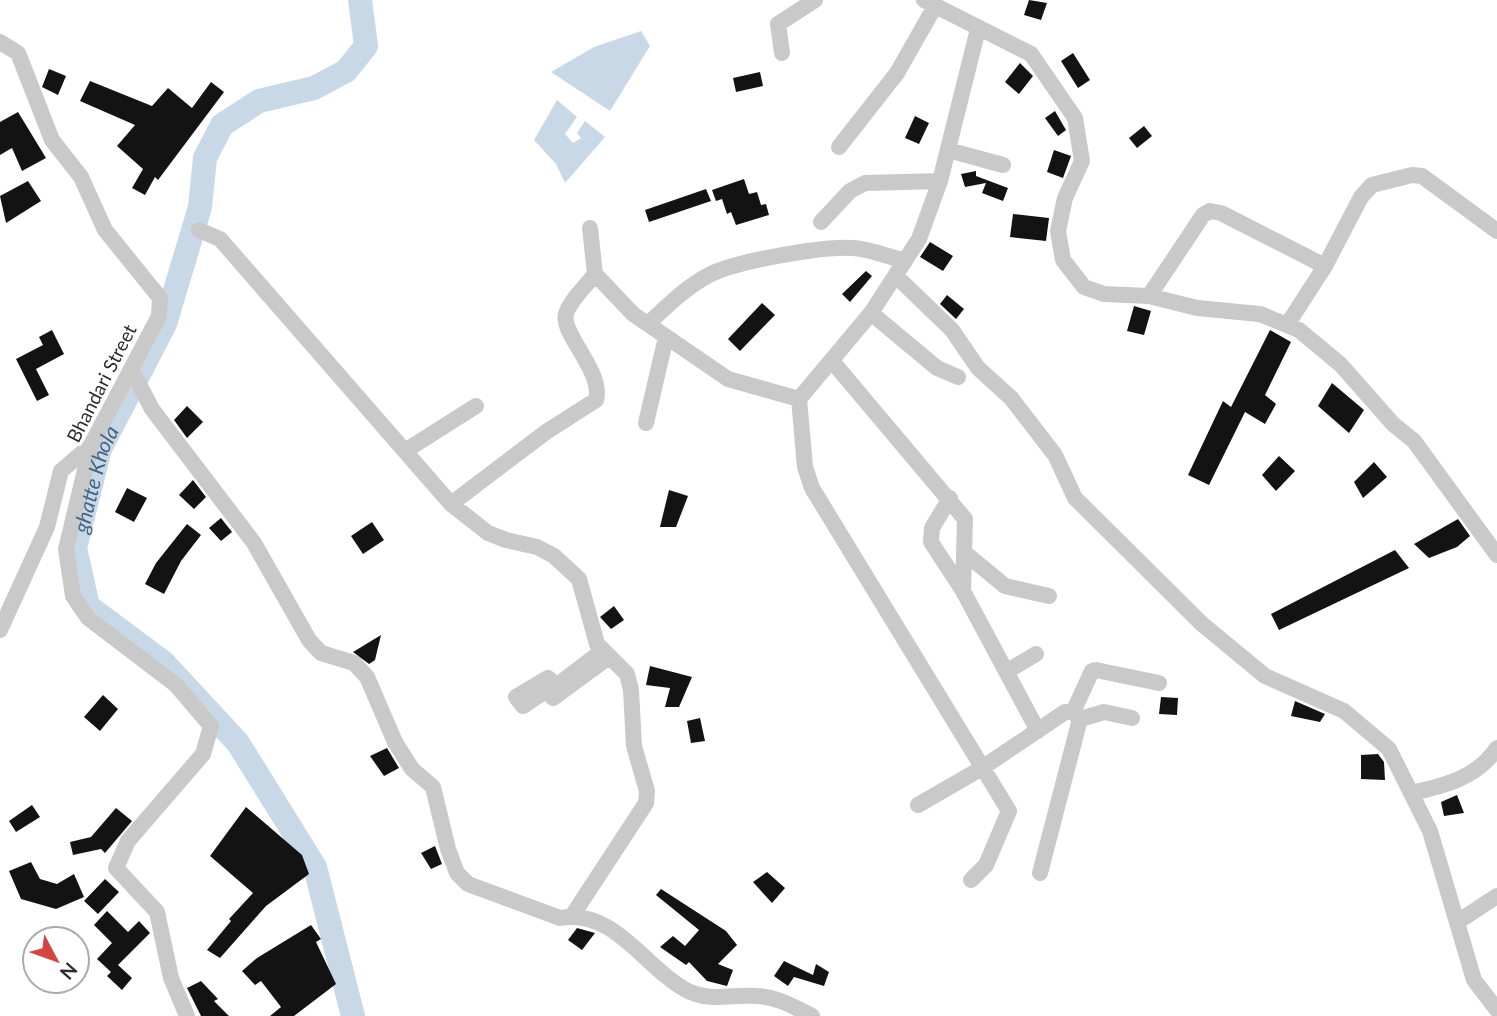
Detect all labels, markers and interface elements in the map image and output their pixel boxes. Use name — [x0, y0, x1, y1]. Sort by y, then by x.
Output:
street label: Bhandari Street — [61, 320, 141, 446]
water label: ghatte Khola — [67, 421, 123, 536]
north arrow — [21, 925, 91, 995]
text: N — [56, 958, 83, 985]

